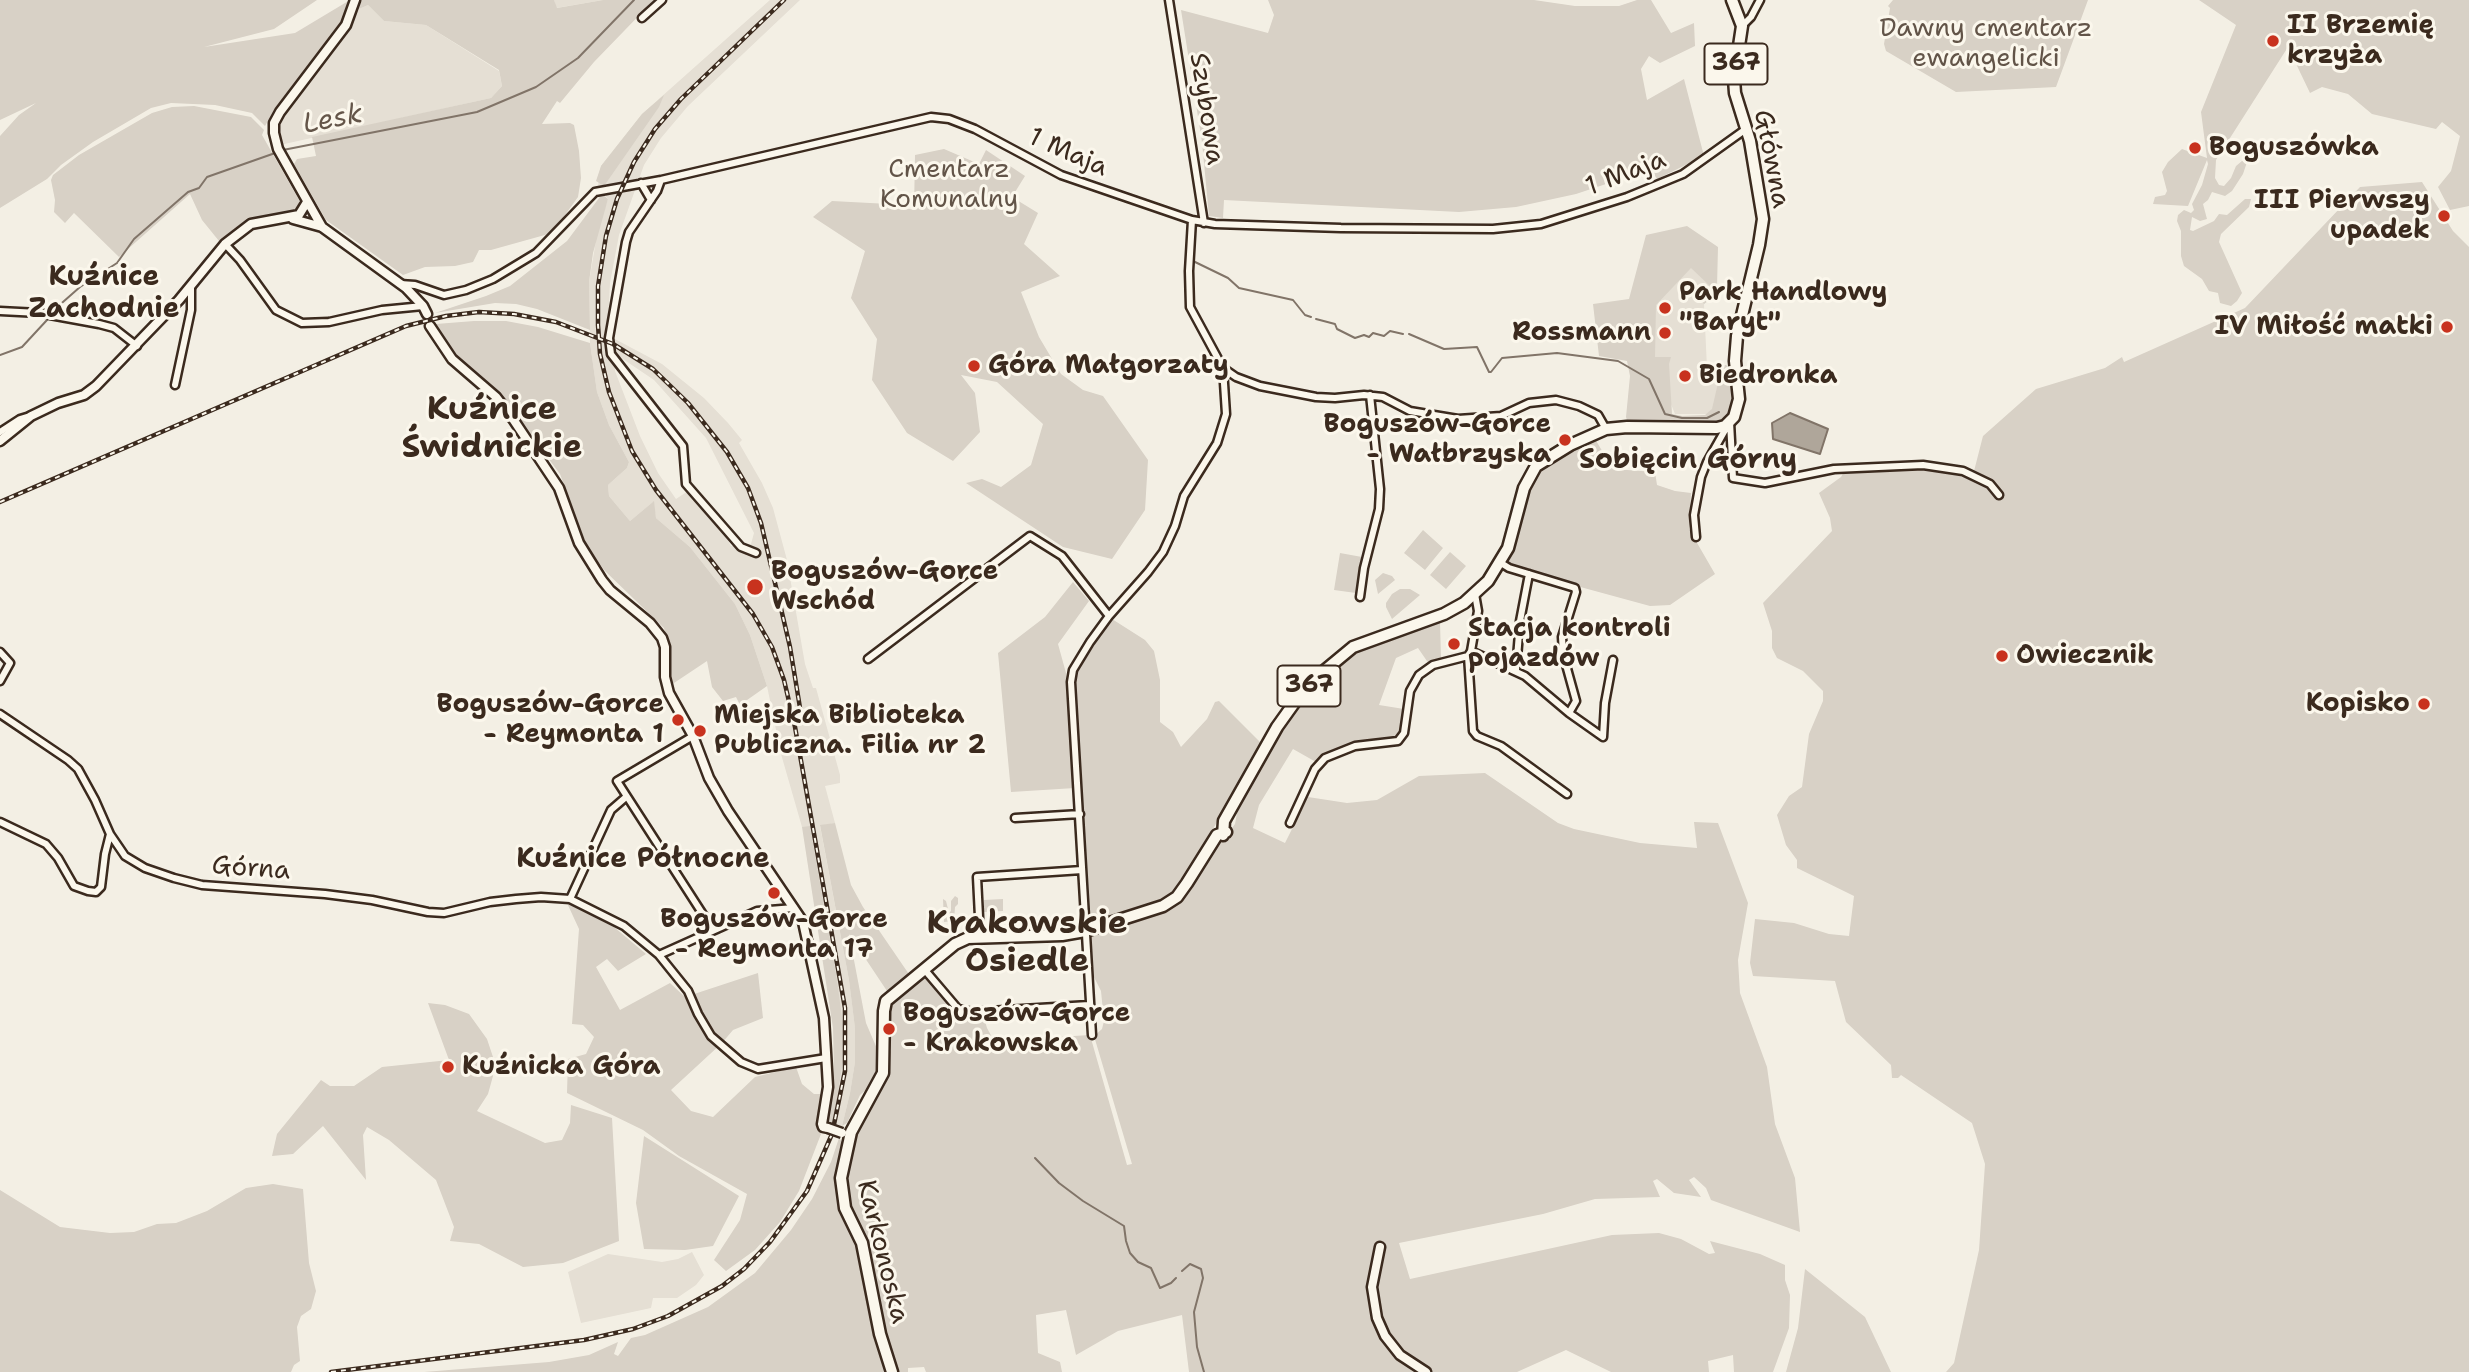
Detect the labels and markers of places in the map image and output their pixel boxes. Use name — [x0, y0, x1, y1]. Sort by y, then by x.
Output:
place label: II Brzemię krzyża — [2287, 10, 2434, 72]
marker: II Brzemię krzyża — [2265, 33, 2281, 49]
place label: Boguszówka — [2209, 132, 2379, 164]
marker: Boguszówka — [2187, 140, 2203, 156]
place label: III Pierwszy upadek — [2254, 185, 2430, 246]
marker: III Pierwszy upadek — [2436, 208, 2452, 224]
place label: Park Handlowy "Baryt" — [1679, 277, 1887, 338]
marker: Park Handlowy "Baryt" — [1657, 300, 1673, 316]
place label: IV Miłość matki — [2214, 311, 2433, 343]
place label: Rossmann — [1512, 317, 1651, 349]
marker: IV Miłość matki — [2439, 319, 2455, 335]
marker: Rossmann — [1657, 325, 1673, 341]
place label: Góra Małgorzaty — [988, 350, 1229, 382]
marker: Góra Małgorzaty — [966, 358, 982, 374]
place label: Biedronka — [1699, 360, 1838, 392]
marker: Biedronka — [1677, 368, 1693, 384]
place label: Boguszów-Gorce - Wałbrzyska — [1324, 409, 1551, 471]
marker: Boguszów-Gorce - Wałbrzyska — [1557, 432, 1573, 448]
place label: Boguszów-Gorce Wschód — [771, 556, 998, 618]
marker: Boguszów-Gorce Wschód — [745, 577, 765, 597]
place label: Stacja kontroli pojazdów — [1468, 613, 1671, 674]
marker: Stacja kontroli pojazdów — [1446, 636, 1462, 652]
place label: Owiecznik — [2016, 640, 2154, 672]
marker: Owiecznik — [1994, 648, 2010, 664]
place label: Kopisko — [2306, 688, 2410, 720]
place label: Boguszów-Gorce - Reymonta 1 — [437, 689, 664, 750]
marker: Kopisko — [2416, 696, 2432, 712]
place label: Miejska Biblioteka Publiczna. Filia nr 2 — [714, 700, 986, 762]
marker: Boguszów-Gorce - Reymonta 1 — [670, 712, 686, 728]
marker: Miejska Biblioteka Publiczna. Filia nr 2 — [692, 723, 708, 739]
marker: Boguszów-Gorce - Reymonta 17 — [766, 885, 782, 901]
place label: Boguszów-Gorce - Reymonta 17 — [660, 904, 888, 965]
place label: Boguszów-Gorce - Krakowska — [903, 998, 1130, 1060]
marker: Boguszów-Gorce - Krakowska — [881, 1021, 897, 1037]
place label: Kuźnicka Góra — [462, 1051, 660, 1083]
marker: Kuźnicka Góra — [440, 1059, 456, 1075]

